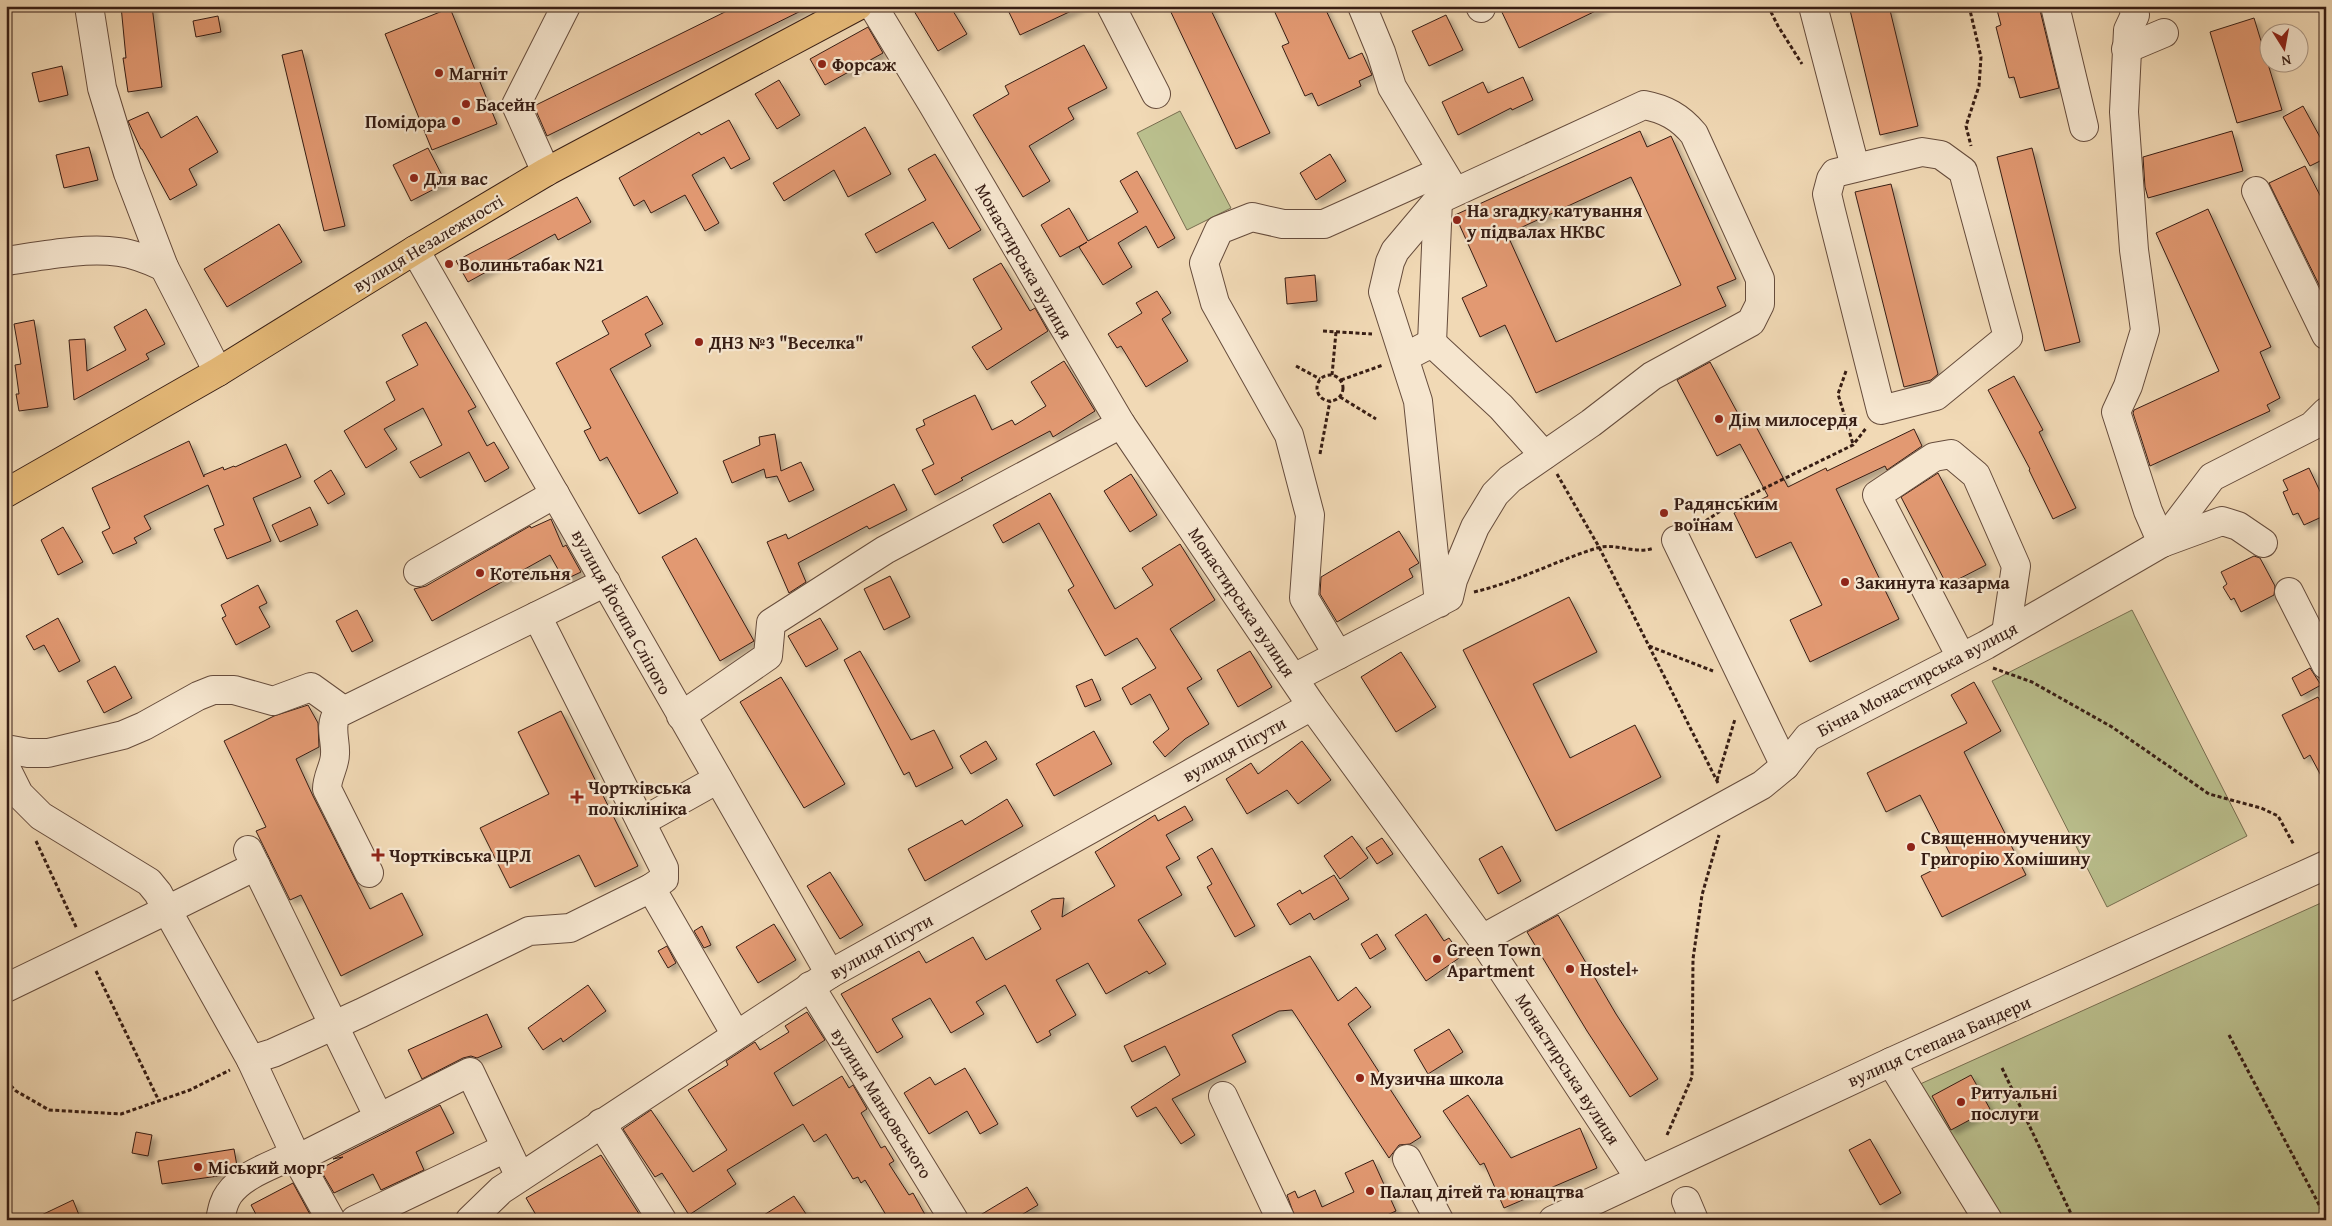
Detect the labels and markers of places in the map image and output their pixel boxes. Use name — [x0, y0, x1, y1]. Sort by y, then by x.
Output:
place label: Форсаж — [832, 51, 897, 78]
marker: Форсаж — [816, 58, 828, 70]
place label: Магніт — [449, 60, 508, 87]
marker: Магніт — [433, 67, 445, 79]
place label: Басейн — [476, 91, 536, 118]
marker: Басейн — [460, 98, 472, 110]
place label: Помідора — [365, 108, 447, 135]
marker: Помідора — [450, 115, 462, 127]
place label: Для вас — [423, 165, 488, 192]
marker: Для вас — [408, 172, 420, 184]
place label: На згадку катування у підвалах НКВС — [1466, 197, 1643, 245]
marker: На згадку катування у підвалах НКВС — [1451, 214, 1463, 226]
place label: Волиньтабак N21 — [459, 251, 605, 278]
marker: Волиньтабак N21 — [443, 258, 455, 270]
place label: ДНЗ №3 "Веселка" — [708, 329, 864, 356]
marker: ДНЗ №3 "Веселка" — [693, 336, 705, 348]
place label: Дім милосердя — [1728, 406, 1858, 433]
marker: Дім милосердя — [1713, 413, 1725, 425]
place label: Радянським воїнам — [1674, 490, 1779, 538]
marker: Радянським воїнам — [1658, 507, 1670, 519]
place label: Котельня — [490, 560, 571, 587]
marker: Котельня — [474, 567, 486, 579]
place label: Закинута казарма — [1855, 569, 2010, 596]
marker: Закинута казарма — [1839, 576, 1851, 588]
place label: Чортківська поліклініка — [588, 774, 692, 822]
marker: Чортківська поліклініка — [570, 790, 584, 804]
place label: Священномученику Григорію Хомішину — [1921, 824, 2091, 872]
marker: Священномученику Григорію Хомішину — [1905, 841, 1917, 853]
place label: Чортківська ЦРЛ — [389, 842, 531, 869]
marker: Чортківська ЦРЛ — [371, 848, 385, 862]
place label: Green Town Apartment — [1447, 936, 1541, 984]
marker: Green Town Apartment — [1431, 953, 1443, 965]
place label: Hostel+ — [1580, 956, 1639, 983]
marker: Hostel+ — [1564, 963, 1576, 975]
place label: Музична школа — [1370, 1065, 1504, 1092]
marker: Музична школа — [1354, 1072, 1366, 1084]
place label: Ритуальні послуги — [1971, 1079, 2058, 1127]
marker: Ритуальні послуги — [1955, 1096, 1967, 1108]
place label: Міський морг — [208, 1154, 325, 1181]
marker: Міський морг — [192, 1161, 204, 1173]
place label: Палац дітей та юнацтва — [1380, 1178, 1585, 1205]
marker: Палац дітей та юнацтва — [1364, 1185, 1376, 1197]

